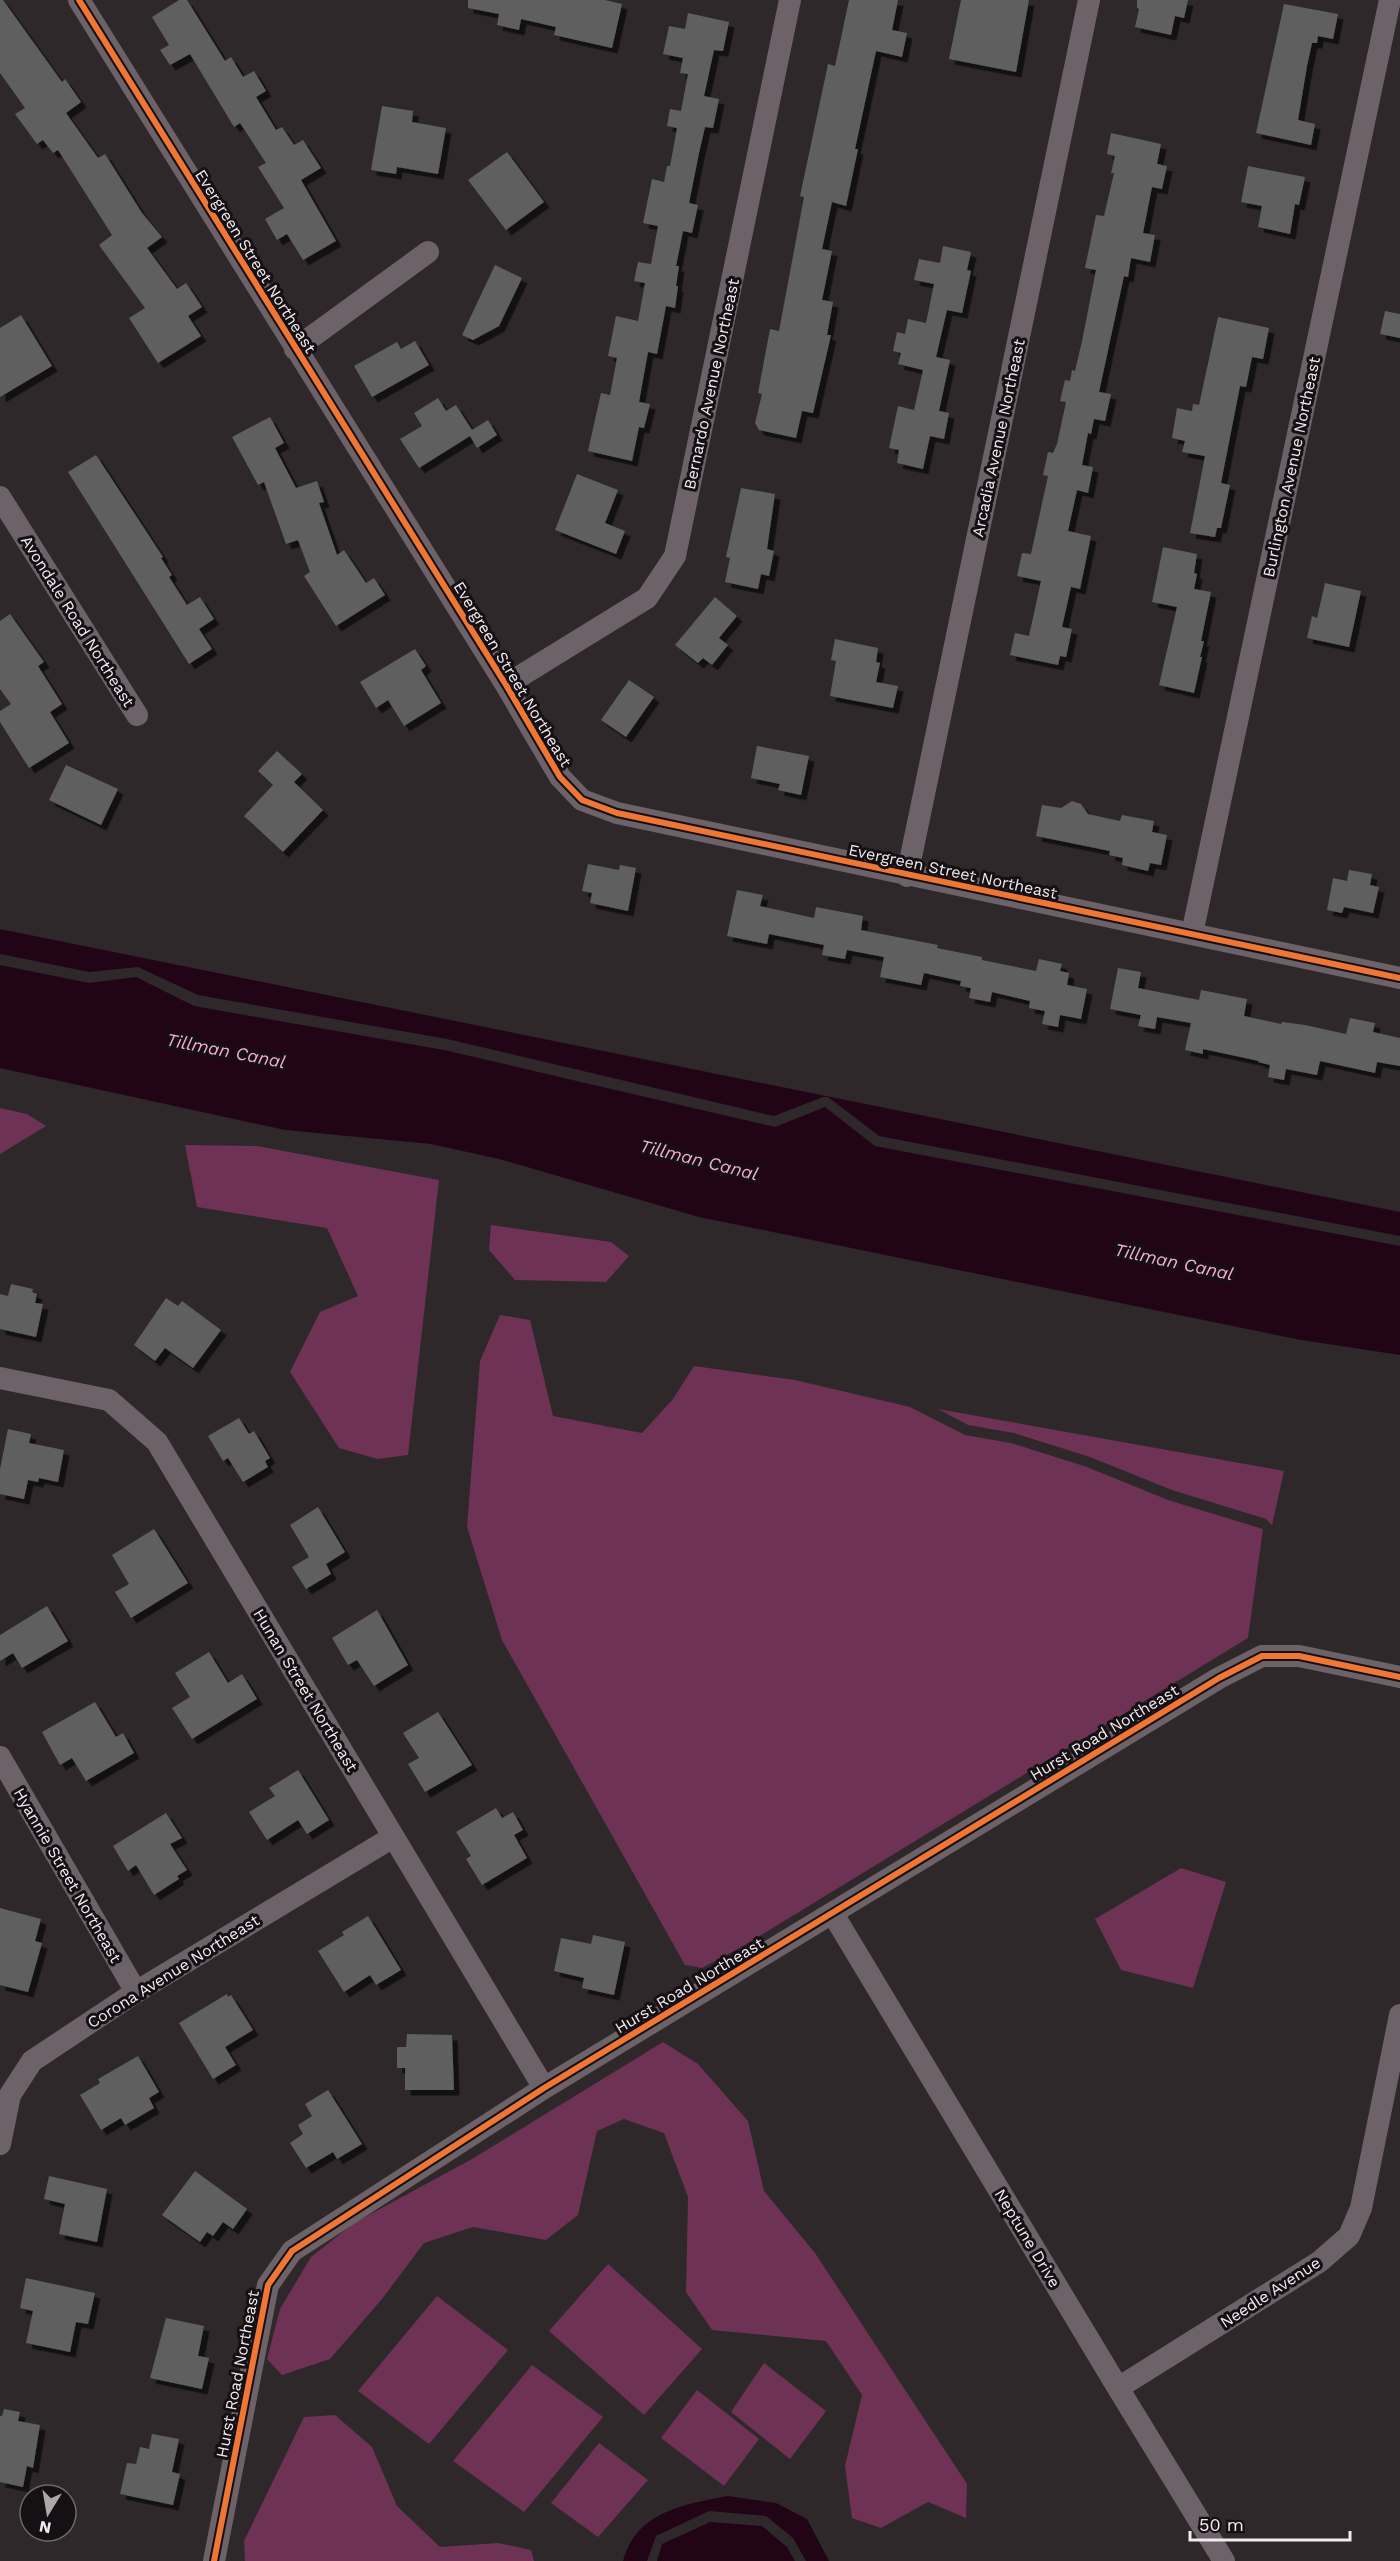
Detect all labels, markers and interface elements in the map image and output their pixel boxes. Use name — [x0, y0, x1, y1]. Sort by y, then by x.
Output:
street label: Evergreen Street Northeast — [191, 166, 320, 357]
street label: Bernardo Avenue Northeast — [680, 277, 743, 491]
street label: Arcadia Avenue Northeast — [968, 337, 1029, 539]
street label: Burlington Avenue Northeast — [1259, 355, 1324, 579]
street label: Avondale Road Northeast — [17, 532, 138, 711]
street label: Evergreen Street Northeast — [450, 578, 576, 771]
street label: Evergreen Street Northeast — [847, 840, 1059, 903]
water label: Tillman Canal — [165, 1029, 287, 1072]
water label: Tillman Canal — [638, 1135, 760, 1184]
water label: Tillman Canal — [1113, 1239, 1235, 1284]
street label: Hunan Street Northeast — [249, 1605, 362, 1775]
street label: Hurst Road Northeast — [1026, 1680, 1182, 1784]
street label: Hyannie Street Northeast — [10, 1785, 126, 1966]
street label: Corona Avenue Northeast — [84, 1910, 263, 2032]
street label: Hurst Road Northeast — [611, 1933, 767, 2037]
street label: Neptune Drive — [991, 2185, 1064, 2291]
street label: Needle Avenue — [1217, 2253, 1324, 2332]
street label: Hurst Road Northeast — [212, 2289, 263, 2459]
north arrow — [18, 2483, 78, 2543]
scale bar — [1190, 2504, 1350, 2542]
text: 50 m — [1199, 2514, 1244, 2535]
text: N — [38, 2517, 53, 2538]

